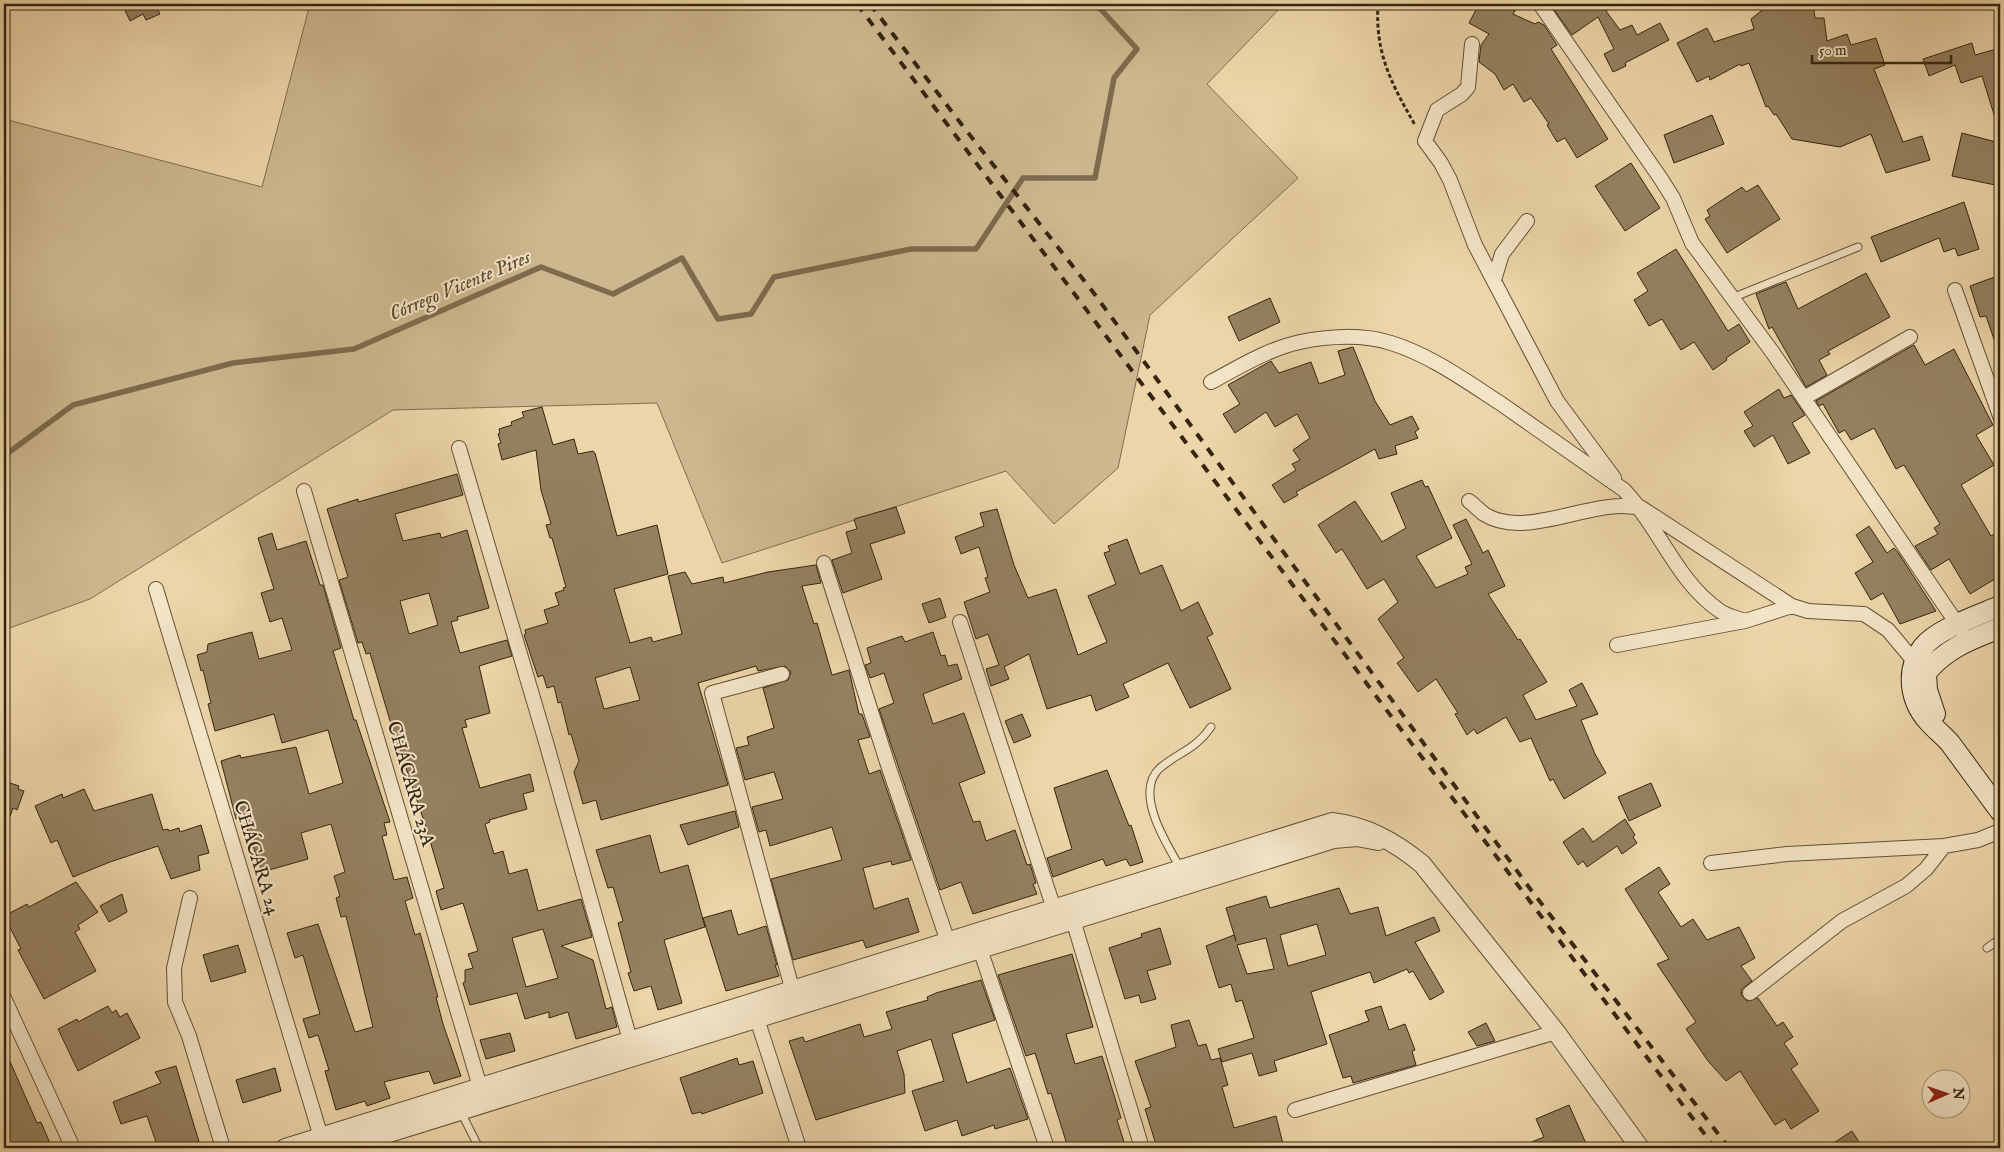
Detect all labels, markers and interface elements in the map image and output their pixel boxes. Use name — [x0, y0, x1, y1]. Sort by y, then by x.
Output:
scale bar — [1812, 32, 1950, 64]
text: 50 m — [1819, 41, 1847, 60]
water label: Córrego Vicente Pires — [386, 245, 535, 328]
street label: CHÁCARA 23A — [381, 718, 441, 850]
street label: CHÁCARA 24 — [227, 798, 286, 919]
north arrow — [1922, 1070, 1972, 1120]
text: N — [1949, 1086, 1967, 1100]

